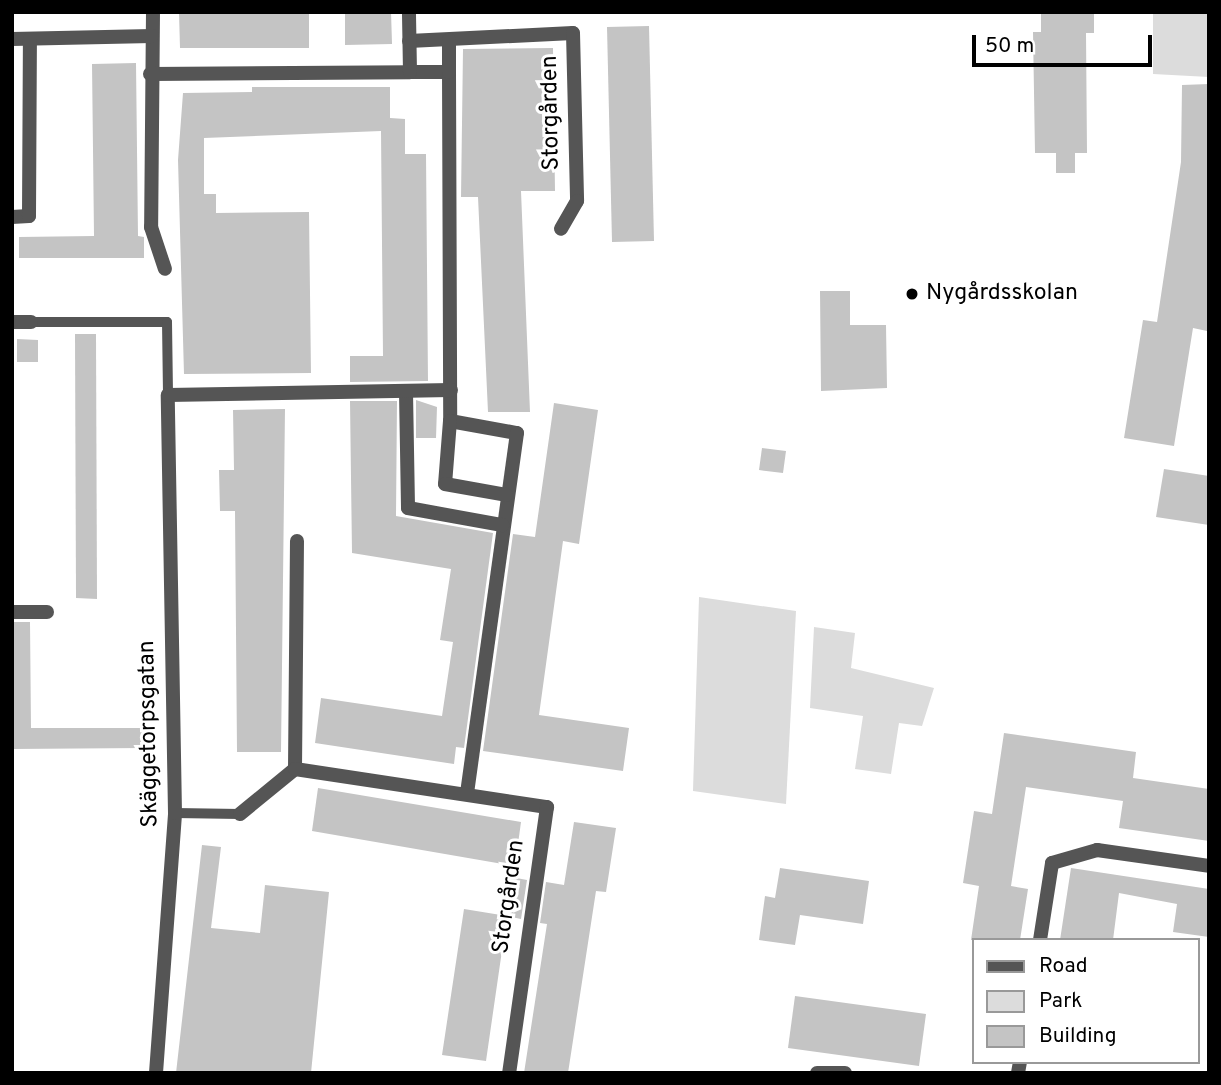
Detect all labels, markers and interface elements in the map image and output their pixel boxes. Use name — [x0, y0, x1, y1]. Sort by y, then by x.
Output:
scale bar — [976, 21, 1156, 65]
text: 50 m — [985, 33, 1034, 60]
street label: Storgården — [537, 55, 567, 171]
place label: Nygårdsskolan — [926, 280, 1078, 308]
marker: Nygårdsskolan — [904, 286, 920, 302]
street label: Skäggetorpsgatan — [135, 640, 165, 828]
street label: Storgården — [488, 838, 532, 956]
legend — [972, 938, 1200, 1064]
text: Road — [1039, 953, 1088, 980]
text: Park — [1039, 988, 1082, 1015]
text: Building — [1039, 1023, 1117, 1050]

